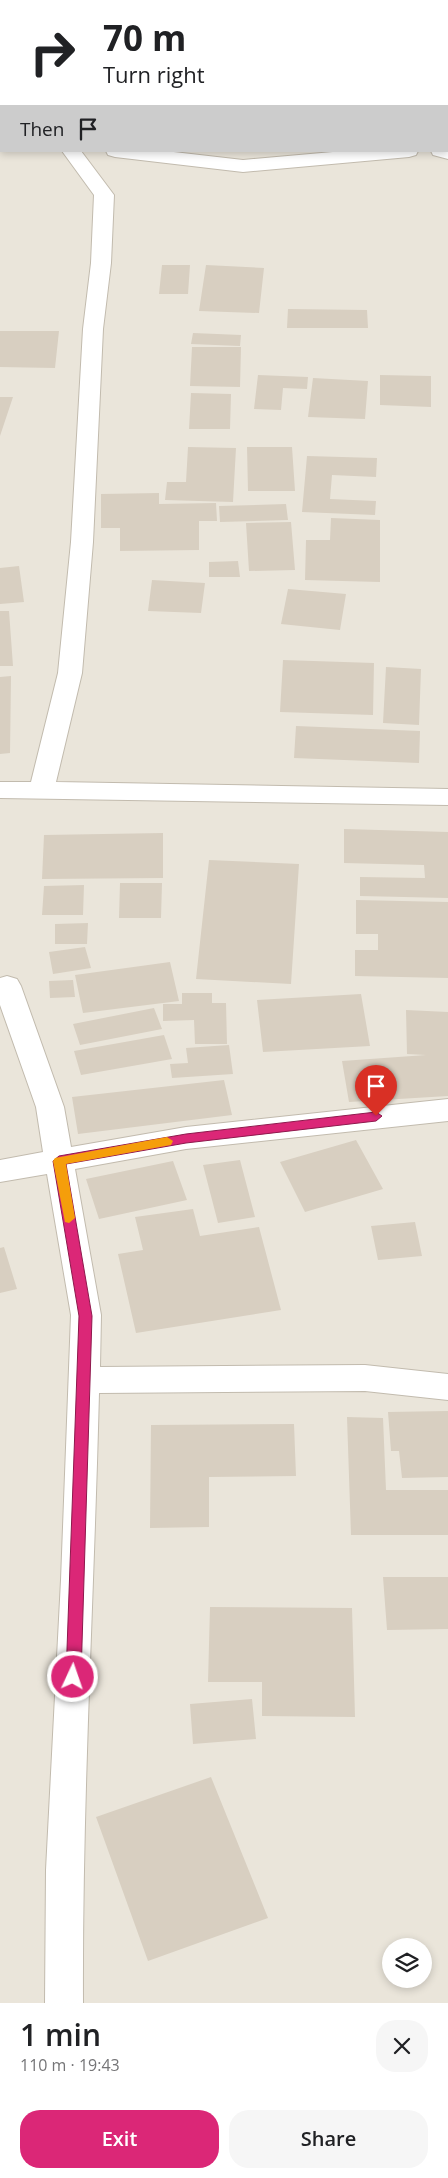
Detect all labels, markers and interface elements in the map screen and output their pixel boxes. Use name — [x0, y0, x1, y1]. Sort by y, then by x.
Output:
text: 70 m — [103, 14, 186, 61]
icon: right — [20, 20, 85, 85]
text: Turn right — [103, 59, 205, 89]
icon: arrive — [74, 115, 102, 143]
text: Then — [20, 116, 64, 142]
pin — [355, 1065, 397, 1116]
icon: arrive — [362, 1072, 390, 1100]
position arrow — [46, 1650, 98, 1702]
map controls — [382, 1938, 432, 1988]
button: layers — [382, 1938, 432, 1988]
text: 1 min — [20, 2014, 101, 2055]
button: close — [376, 2020, 428, 2072]
text: 110 m · 19:43 — [20, 2054, 120, 2076]
button: Exit — [20, 2110, 219, 2168]
button: Share — [229, 2110, 428, 2168]

